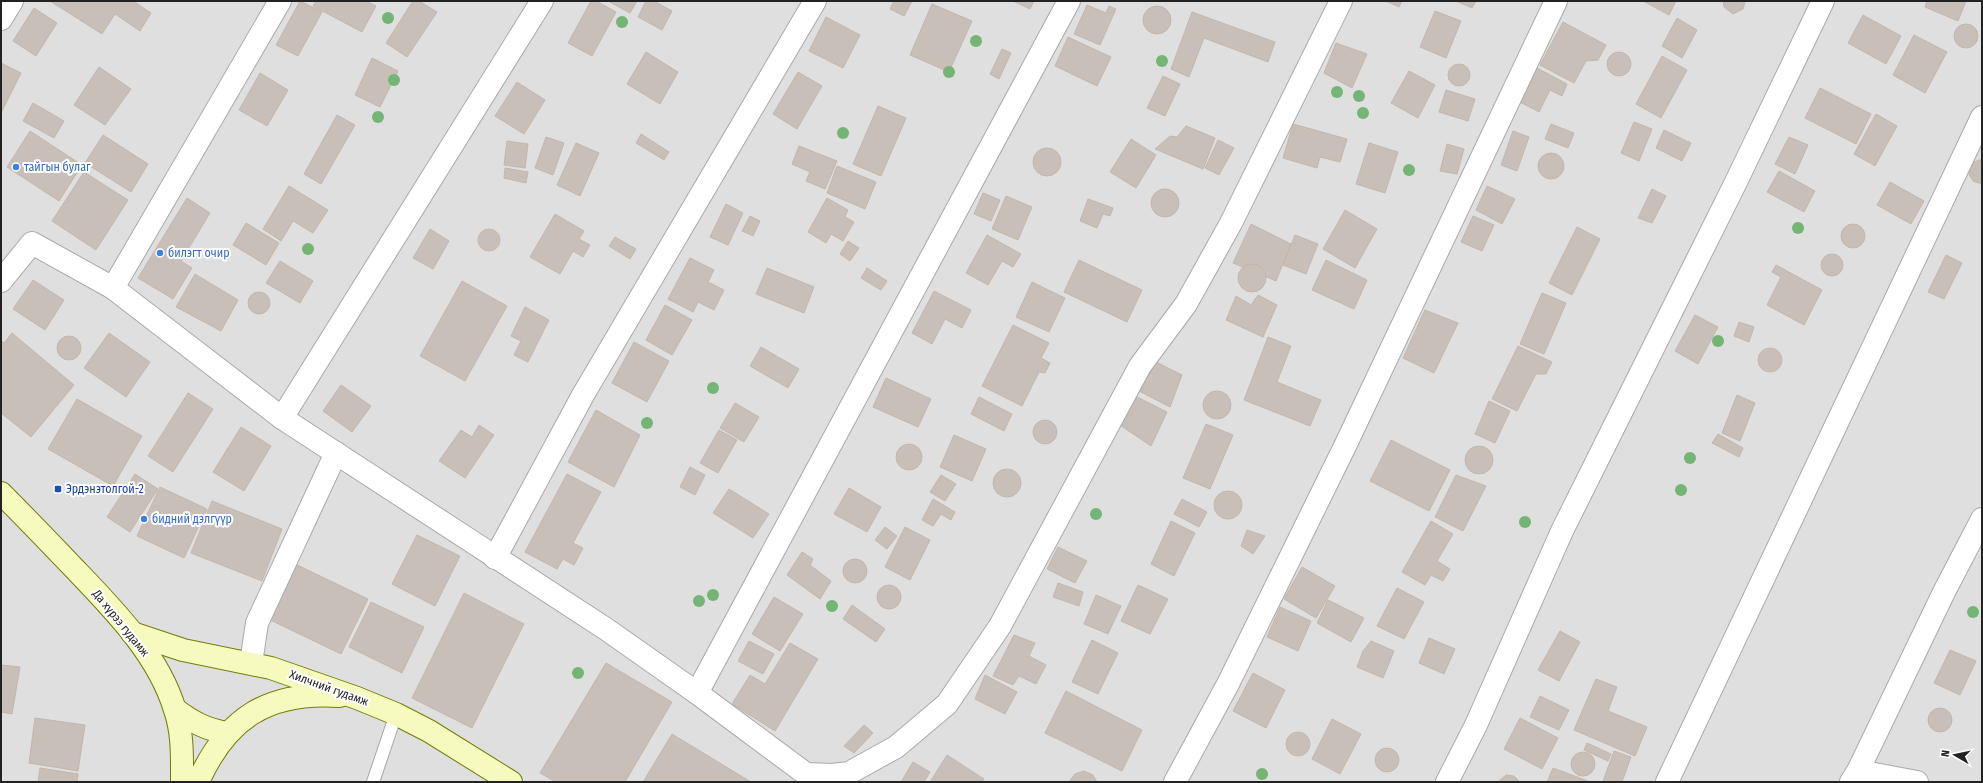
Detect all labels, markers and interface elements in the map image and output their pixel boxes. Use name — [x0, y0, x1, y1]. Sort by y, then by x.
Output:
place label: тайгын булаг — [24, 160, 91, 174]
marker: тайгын булаг — [11, 162, 21, 172]
place label: билэгт очир — [168, 246, 230, 260]
marker: билэгт очир — [155, 248, 165, 258]
place label: Эрдэнэтолгой-2 — [66, 482, 144, 496]
marker: Эрдэнэтолгой-2 — [53, 484, 63, 494]
place label: бидний дэлгүүр — [152, 512, 232, 526]
marker: бидний дэлгүүр — [139, 514, 149, 524]
street label: Да хүрээ гудамж — [89, 586, 152, 659]
street label: Хилчний гудамж — [287, 667, 371, 709]
north arrow — [1935, 735, 1975, 775]
text: N — [1939, 749, 1953, 758]

